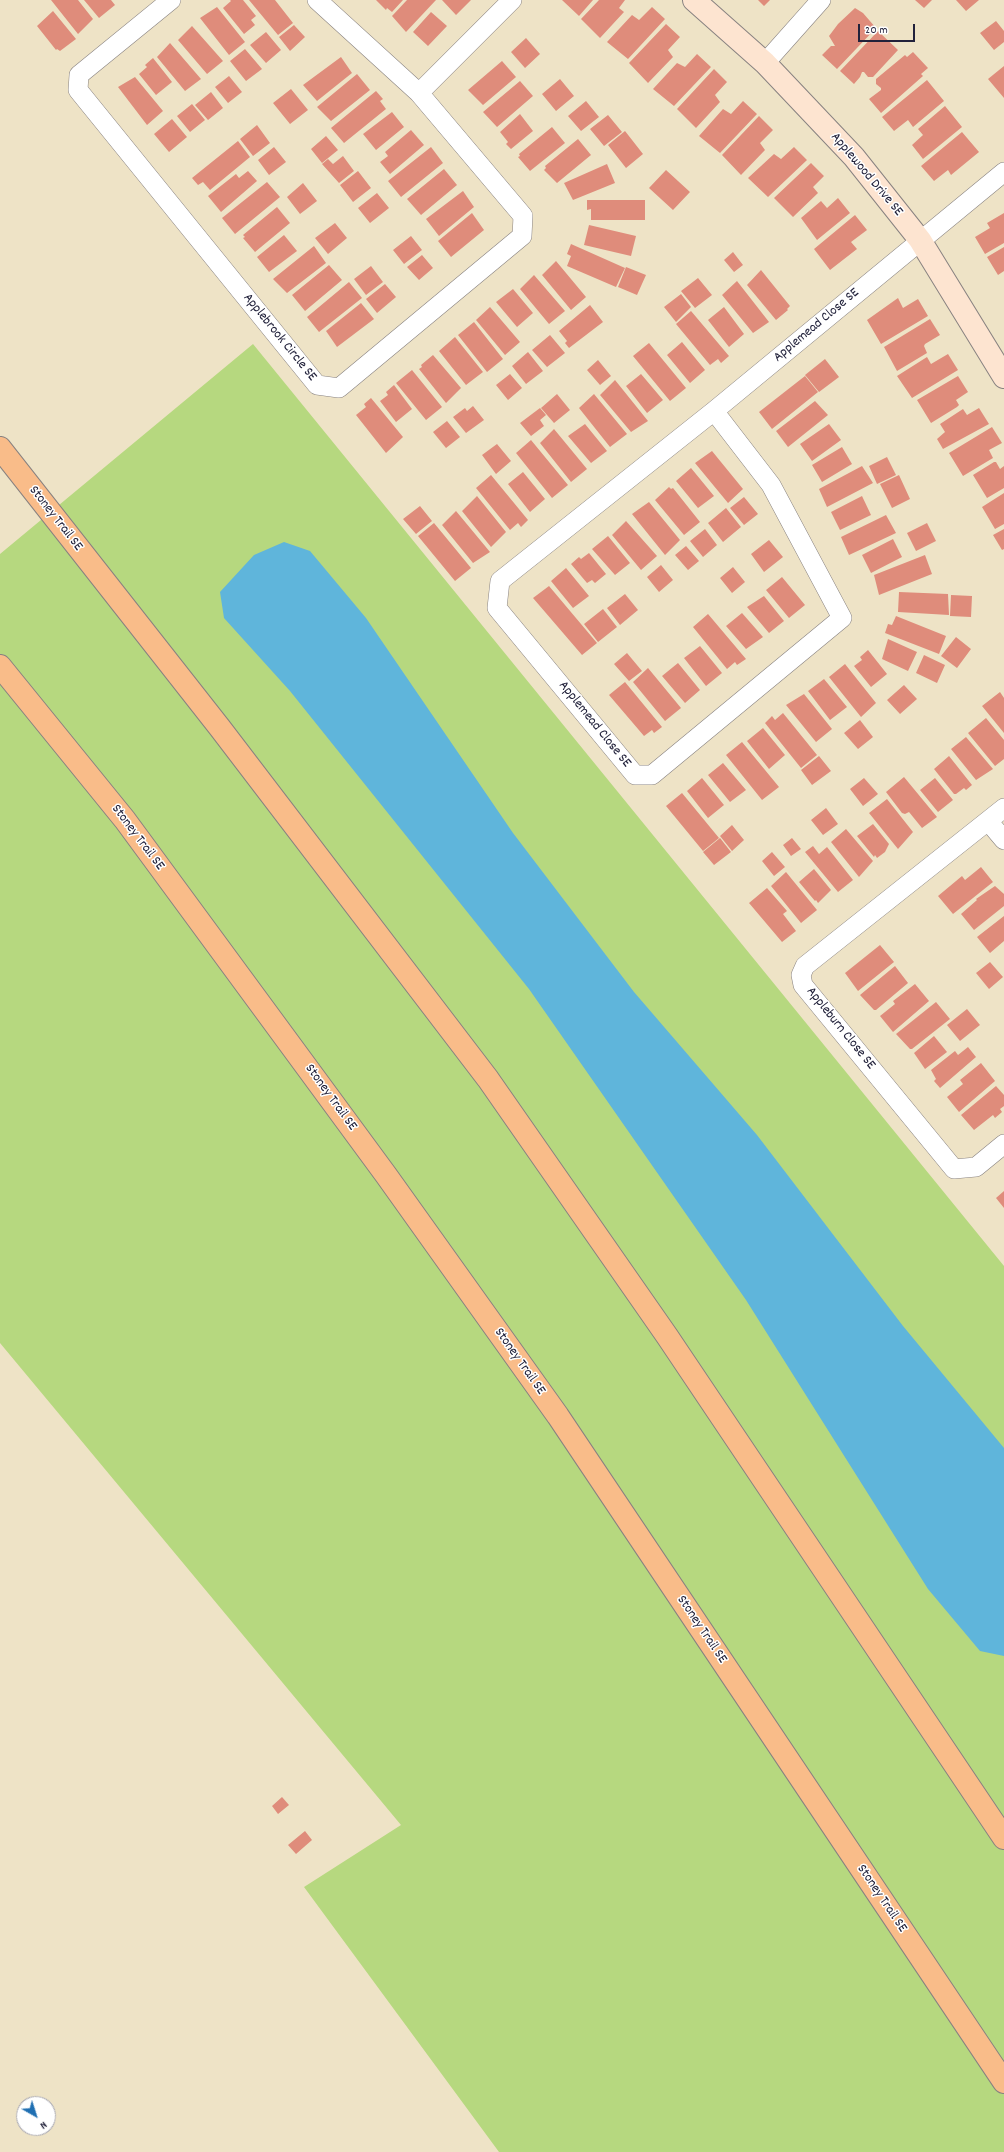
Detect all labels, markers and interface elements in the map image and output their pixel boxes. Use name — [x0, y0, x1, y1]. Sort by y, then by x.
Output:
scale bar — [860, 16, 917, 42]
text: 20 m — [865, 22, 888, 39]
street label: Applewood Drive SE — [826, 130, 906, 220]
street label: Applemead Close SE — [771, 285, 863, 367]
street label: Applebrook Circle SE — [238, 291, 320, 385]
street label: Stoney Trail SE — [24, 483, 86, 555]
street label: Applemead Close SE — [554, 678, 634, 772]
street label: Stoney Trail SE — [107, 802, 167, 874]
street label: Appleburn Close SE — [802, 984, 878, 1074]
street label: Stoney Trail SE — [300, 1061, 360, 1135]
street label: Stoney Trail SE — [490, 1325, 548, 1399]
street label: Stoney Trail SE — [672, 1593, 730, 1667]
street label: Stoney Trail SE — [852, 1862, 910, 1936]
north arrow — [16, 2096, 56, 2136]
text: N — [36, 2117, 50, 2132]

